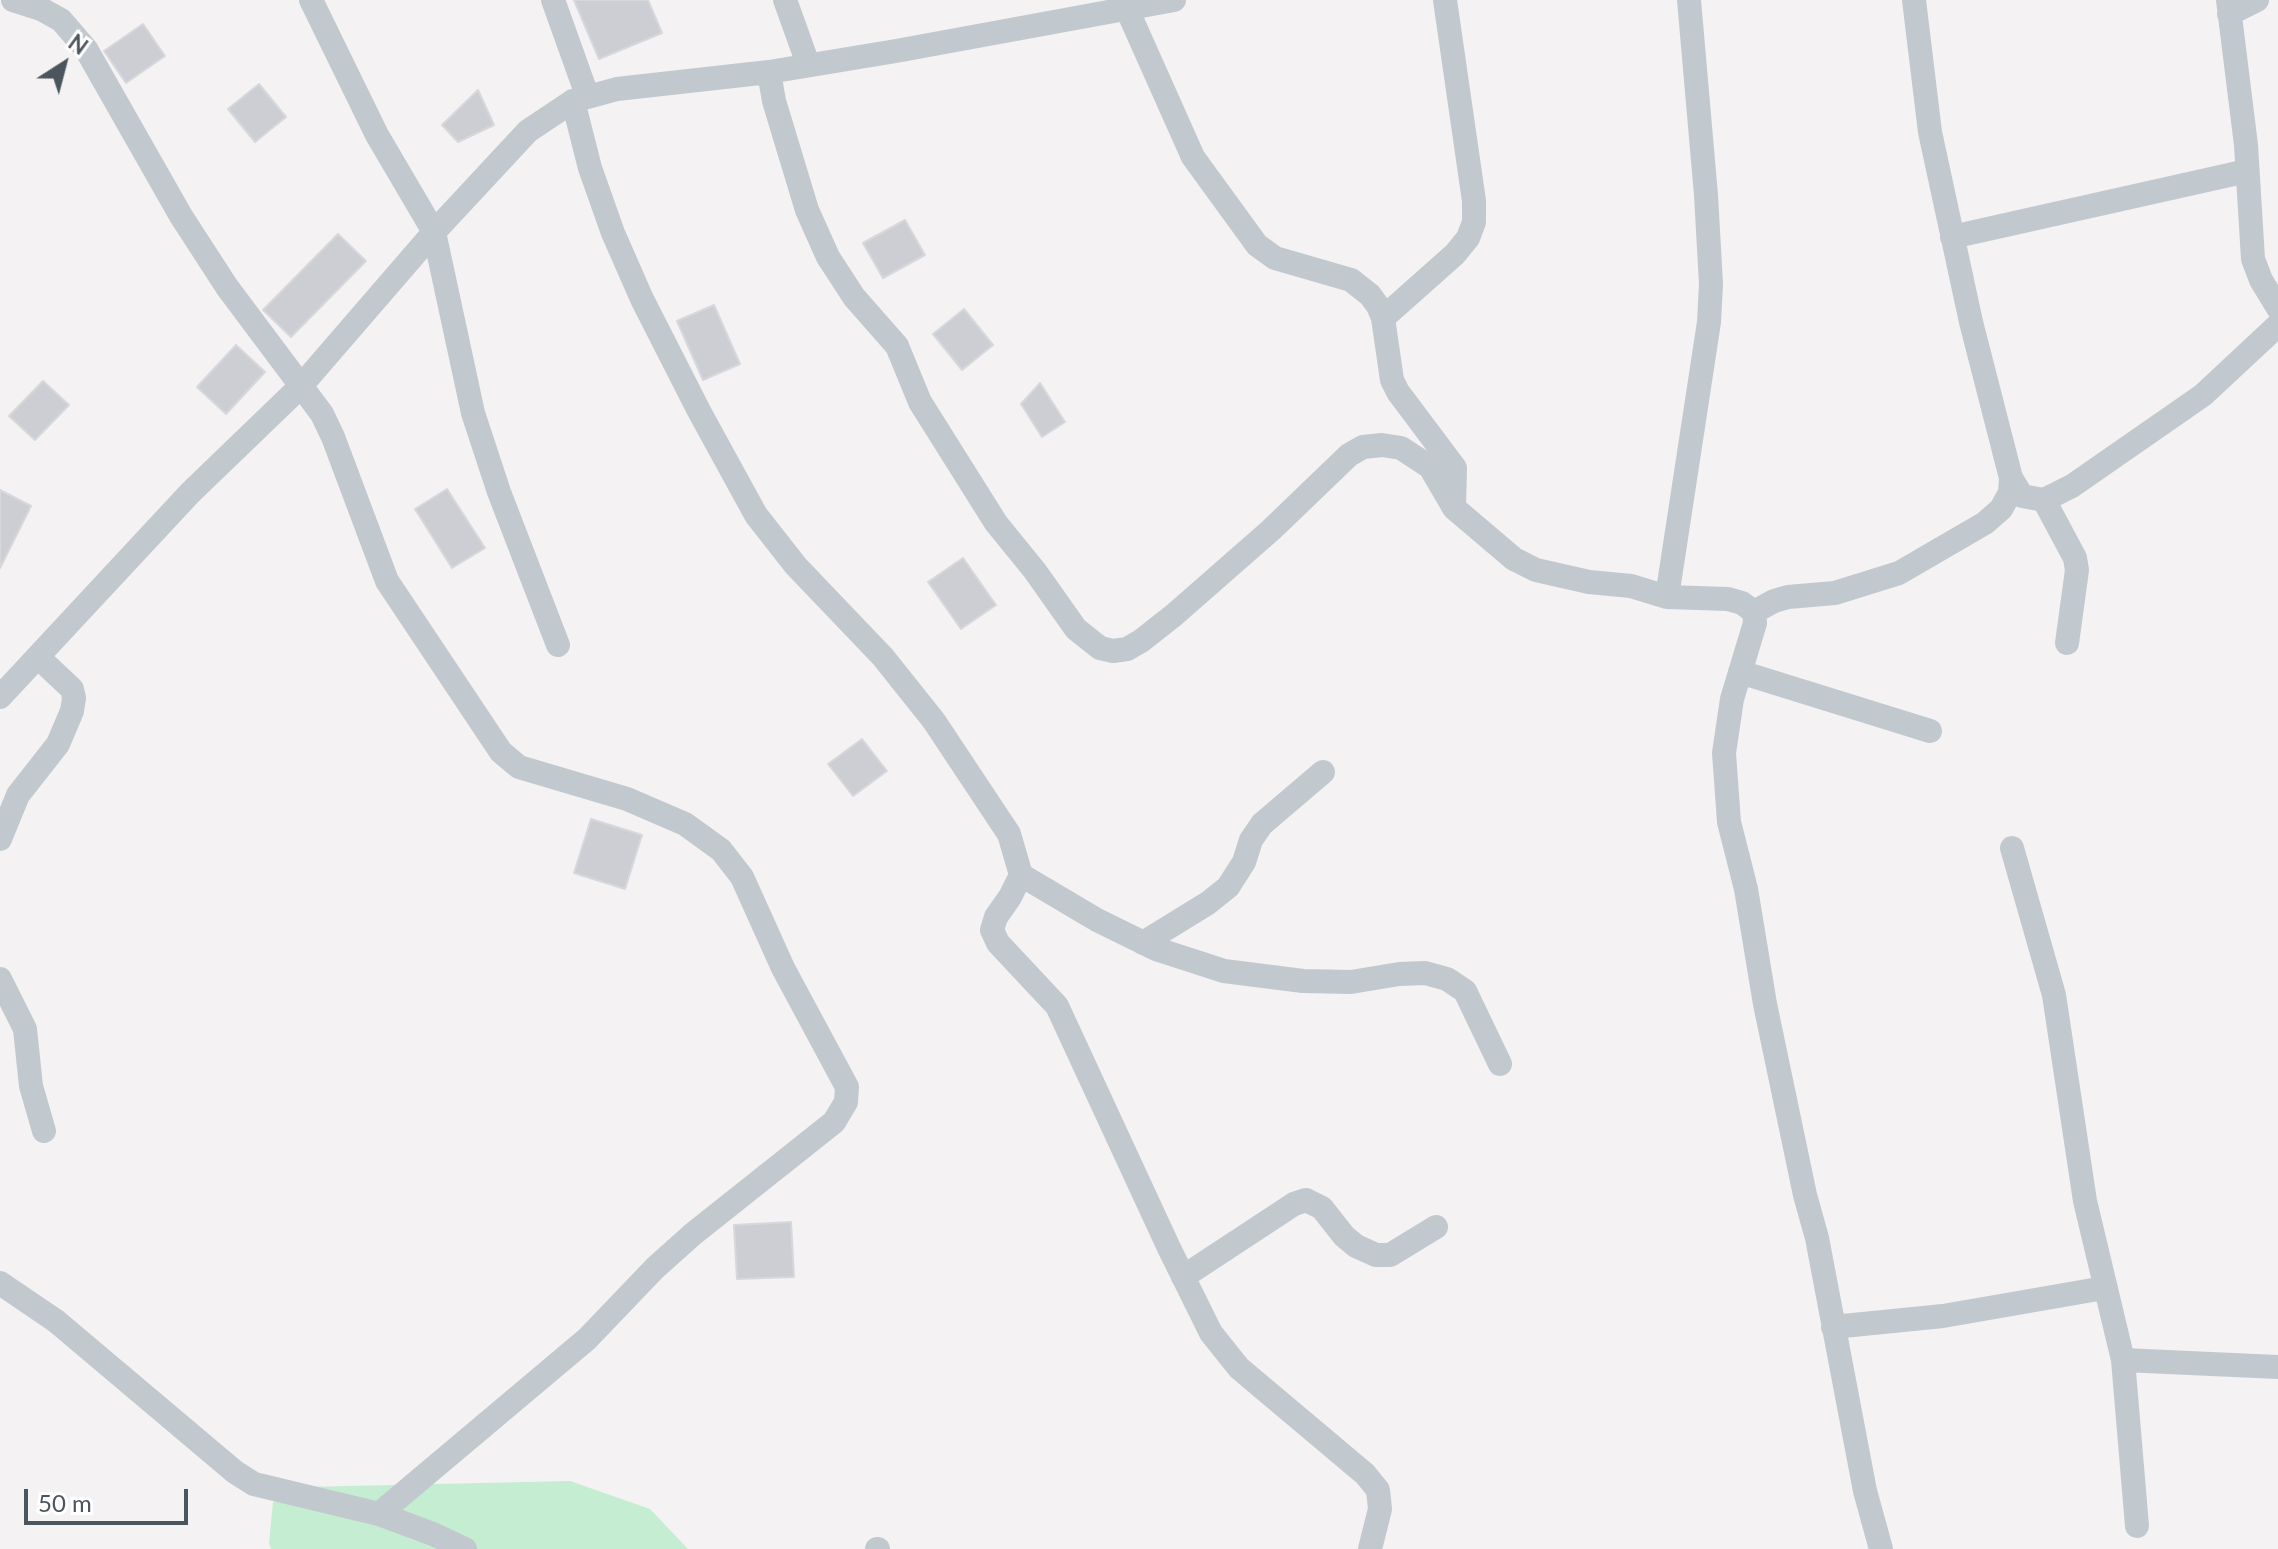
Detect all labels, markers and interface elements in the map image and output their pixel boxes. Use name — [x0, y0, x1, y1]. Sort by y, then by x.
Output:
north arrow — [24, 24, 104, 104]
text: N — [64, 28, 93, 60]
scale bar — [28, 1473, 192, 1523]
text: 50 m — [38, 1488, 92, 1517]

